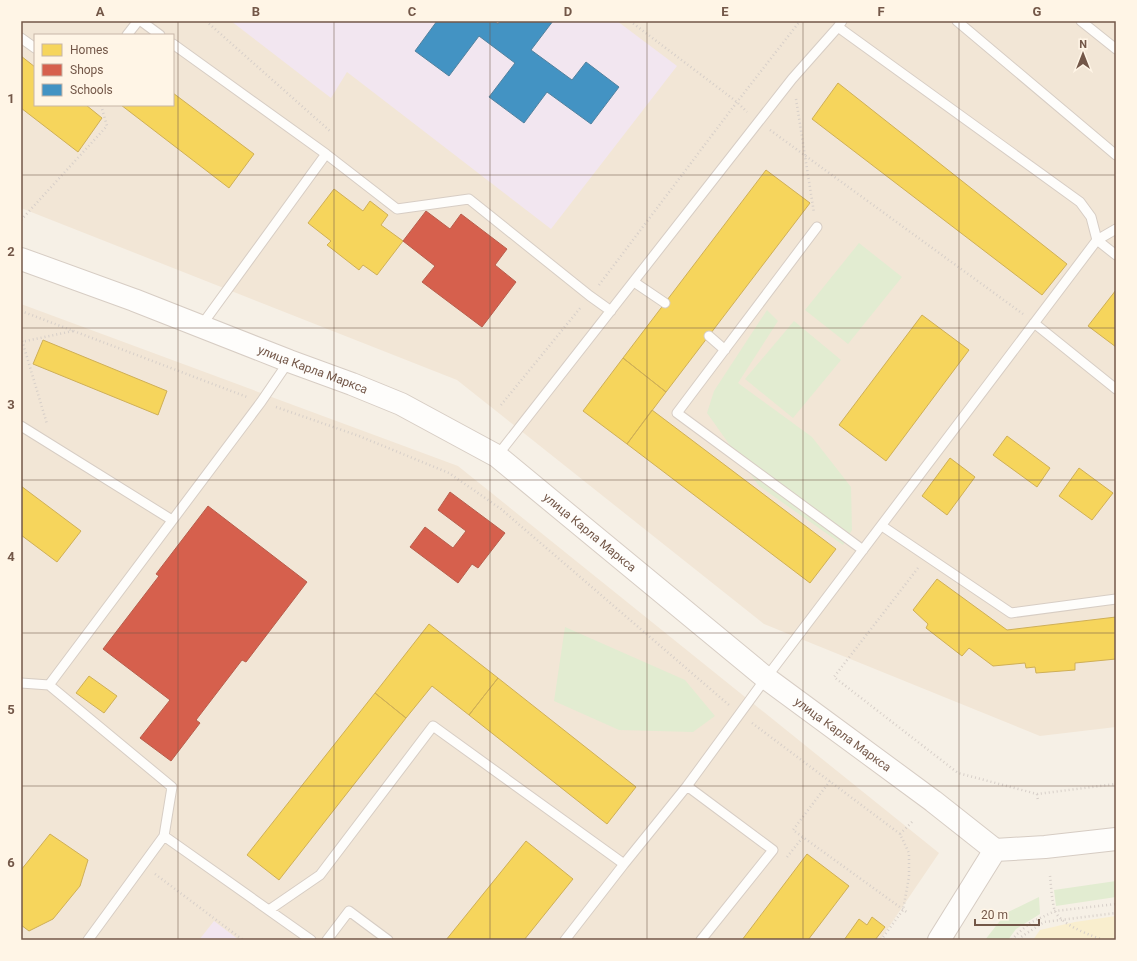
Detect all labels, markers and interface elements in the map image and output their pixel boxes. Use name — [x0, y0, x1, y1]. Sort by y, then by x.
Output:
text: A — [96, 4, 105, 19]
text: B — [252, 4, 260, 19]
text: C — [408, 4, 417, 19]
text: D — [564, 4, 572, 19]
text: E — [721, 4, 729, 19]
text: F — [877, 4, 885, 19]
text: G — [1033, 4, 1042, 19]
legend — [34, 34, 174, 106]
north arrow — [1063, 34, 1103, 74]
text: N — [1079, 38, 1087, 51]
text: Homes — [70, 43, 108, 57]
text: Shops — [70, 63, 104, 77]
text: Schools — [70, 83, 113, 97]
text: 1 — [7, 91, 15, 106]
text: 2 — [7, 244, 15, 259]
street label: улица Карла Маркса — [256, 342, 370, 397]
text: 3 — [7, 397, 15, 412]
street label: улица Карла Маркса — [540, 490, 639, 575]
text: 4 — [7, 549, 15, 564]
street label: улица Карла Маркса — [792, 694, 894, 775]
text: 5 — [7, 702, 15, 717]
text: 6 — [7, 855, 15, 870]
scale bar — [975, 901, 1039, 927]
text: 20 m — [981, 908, 1008, 922]

